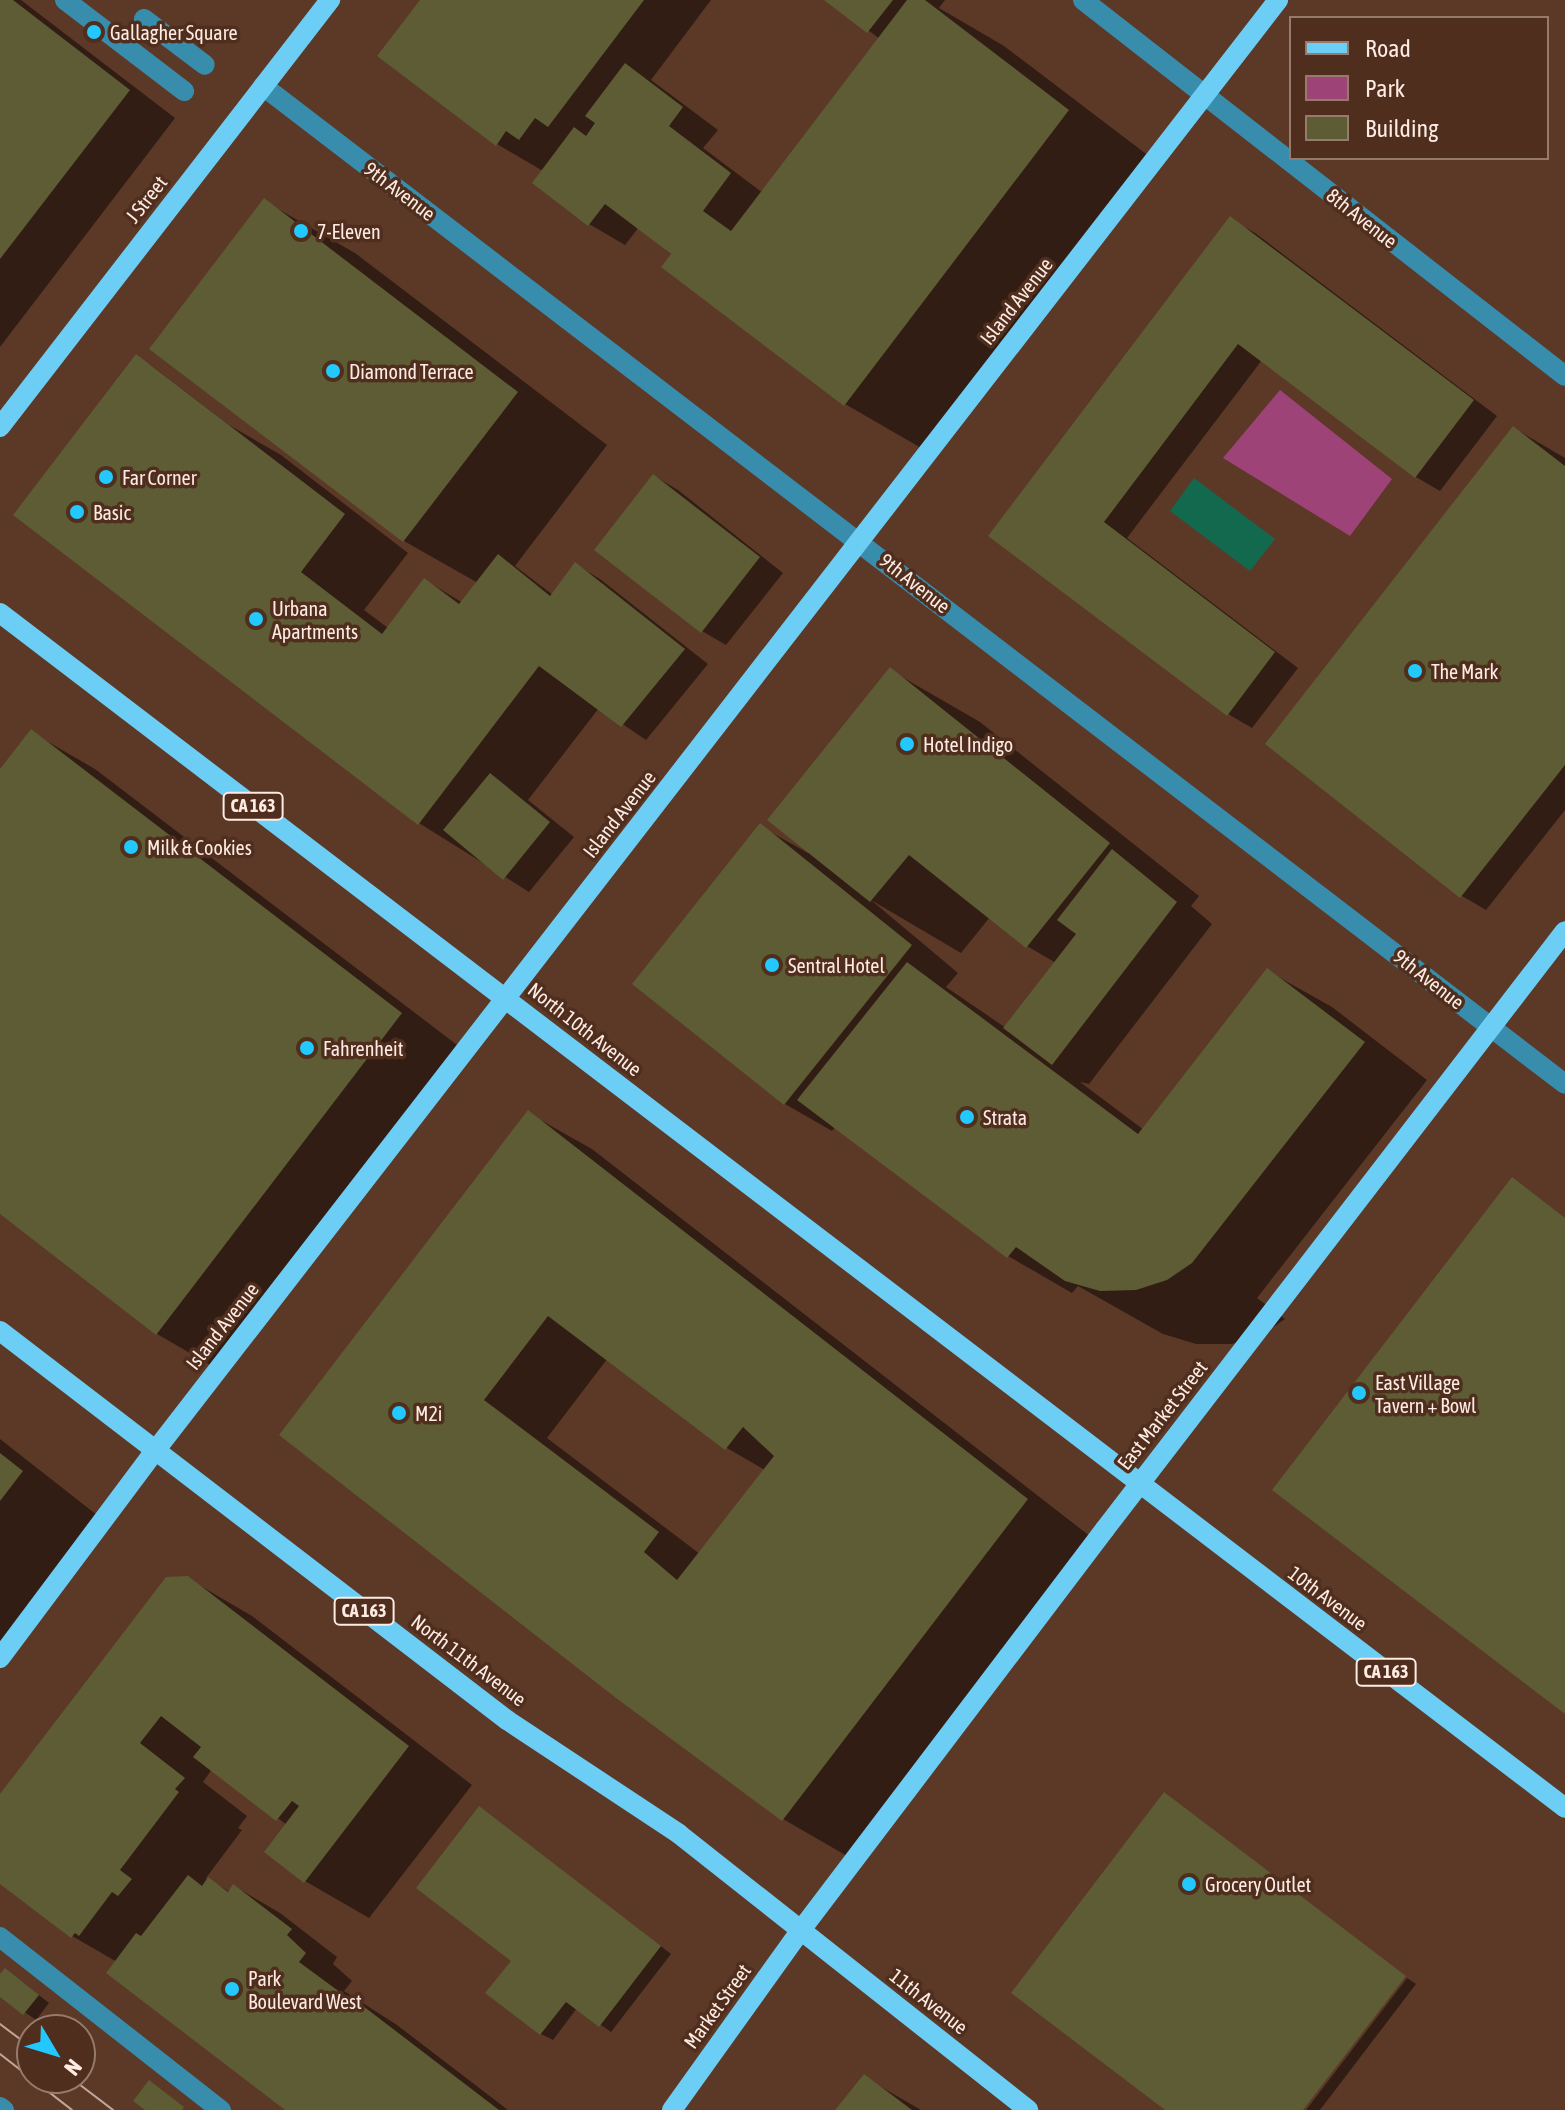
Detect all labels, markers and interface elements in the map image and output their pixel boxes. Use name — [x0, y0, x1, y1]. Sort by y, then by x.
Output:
legend — [1289, 16, 1549, 160]
place label: Gallagher Square — [110, 20, 238, 44]
marker: Gallagher Square — [85, 23, 103, 41]
text: Road — [1365, 35, 1411, 62]
text: Park — [1365, 75, 1405, 102]
text: Building — [1365, 115, 1438, 142]
street label: 9th Avenue — [360, 156, 440, 226]
street label: J Street — [120, 171, 172, 227]
street label: 8th Avenue — [1322, 183, 1402, 253]
place label: 7-Eleven — [317, 219, 381, 243]
marker: 7-Eleven — [292, 222, 310, 240]
street label: Island Avenue — [975, 253, 1057, 349]
place label: Diamond Terrace — [349, 359, 474, 383]
marker: Diamond Terrace — [324, 362, 342, 380]
place label: Far Corner — [122, 465, 197, 489]
marker: Far Corner — [97, 468, 115, 486]
place label: Basic — [93, 500, 131, 524]
marker: Basic — [68, 503, 86, 521]
street label: 9th Avenue — [875, 548, 955, 618]
place label: Urbana Apartments — [272, 596, 358, 643]
marker: Urbana Apartments — [247, 610, 265, 628]
place label: The Mark — [1431, 659, 1498, 683]
marker: The Mark — [1406, 662, 1424, 680]
place label: Hotel Indigo — [923, 732, 1013, 756]
marker: Hotel Indigo — [898, 735, 916, 753]
street label: Island Avenue — [578, 766, 660, 862]
road number: CA 163 — [221, 792, 285, 820]
place label: Milk & Cookies — [147, 835, 252, 859]
marker: Milk & Cookies — [122, 838, 140, 856]
street label: 9th Avenue — [1389, 944, 1469, 1014]
place label: Sentral Hotel — [788, 953, 885, 977]
marker: Sentral Hotel — [763, 956, 781, 974]
street label: North 10th Avenue — [523, 977, 647, 1081]
place label: Fahrenheit — [323, 1036, 403, 1060]
marker: Fahrenheit — [298, 1039, 316, 1057]
place label: Strata — [983, 1105, 1027, 1129]
marker: Strata — [958, 1108, 976, 1126]
street label: Island Avenue — [181, 1278, 263, 1374]
street label: East Market Street — [1112, 1356, 1212, 1474]
place label: East Village Tavern + Bowl — [1375, 1370, 1476, 1417]
marker: East Village Tavern + Bowl — [1350, 1384, 1368, 1402]
place label: M2i — [415, 1401, 442, 1425]
marker: M2i — [390, 1404, 408, 1422]
street label: 10th Avenue — [1284, 1561, 1372, 1635]
road number: CA 163 — [332, 1597, 396, 1625]
street label: North 11th Avenue — [407, 1609, 531, 1711]
road number: CA 163 — [1354, 1658, 1418, 1686]
place label: Grocery Outlet — [1205, 1872, 1311, 1896]
marker: Grocery Outlet — [1180, 1875, 1198, 1893]
street label: Market Street — [678, 1959, 756, 2053]
street label: 11th Avenue — [885, 1963, 973, 2039]
place label: Park Boulevard West — [248, 1966, 362, 2013]
marker: Park Boulevard West — [223, 1980, 241, 1998]
north arrow — [16, 2014, 96, 2094]
text: N — [59, 2054, 88, 2081]

